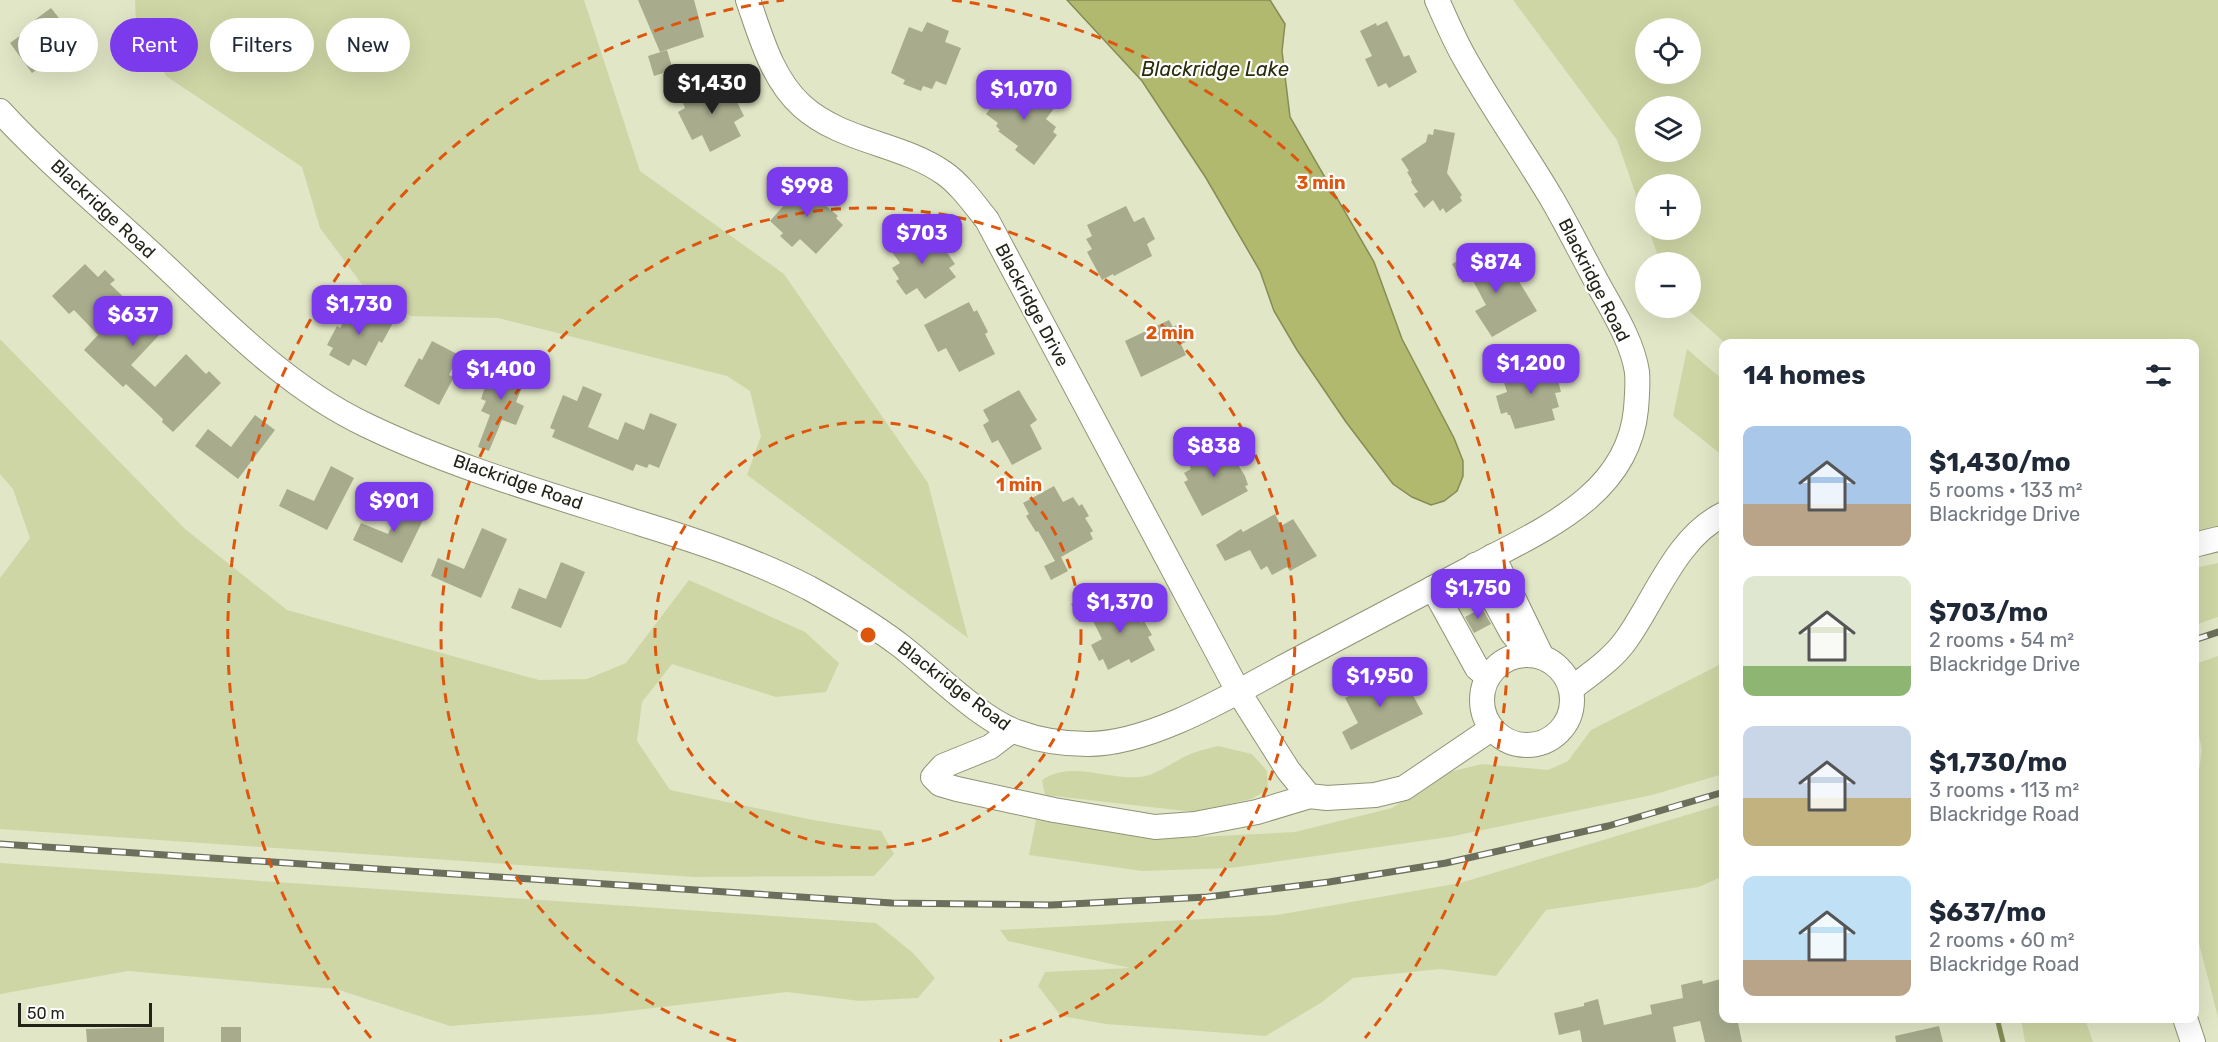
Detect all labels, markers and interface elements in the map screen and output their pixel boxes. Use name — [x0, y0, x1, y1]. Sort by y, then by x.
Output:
chip: Buy — [18, 18, 98, 72]
chip: Rent — [110, 18, 198, 72]
chip: Filters — [210, 18, 314, 72]
chip: New — [326, 18, 410, 72]
map controls — [1635, 18, 1701, 318]
button: locate — [1635, 18, 1701, 84]
water label: Blackridge Lake — [1141, 57, 1289, 81]
pin: $1,430 — [663, 64, 761, 115]
pin: $1,070 — [975, 70, 1073, 121]
text: $1,430 — [677, 71, 747, 95]
text: $1,070 — [990, 77, 1058, 101]
button: layers — [1635, 96, 1701, 162]
street label: Blackridge Road — [46, 155, 160, 263]
pin: $998 — [771, 167, 843, 218]
text: 3 min — [1297, 172, 1345, 194]
text: $998 — [781, 174, 833, 198]
button: + — [1635, 174, 1701, 240]
pin: $703 — [886, 214, 958, 265]
street label: Blackridge Road — [1553, 215, 1635, 345]
text: $703 — [896, 221, 948, 245]
street label: Blackridge Drive — [990, 240, 1074, 370]
pin: $874 — [1460, 243, 1532, 294]
text: $874 — [1470, 250, 1522, 274]
button: − — [1635, 252, 1701, 318]
pin: $1,730 — [310, 285, 408, 336]
text: $1,730 — [326, 292, 392, 316]
pin: $637 — [97, 296, 169, 347]
text: $637 — [107, 303, 159, 327]
text: 2 min — [1146, 322, 1194, 344]
pin: $1,200 — [1482, 344, 1580, 395]
pin: $1,400 — [452, 350, 550, 401]
text: $1,200 — [1496, 351, 1566, 375]
text: $1,400 — [466, 357, 536, 381]
icon: filters — [2142, 359, 2175, 392]
text: 14 homes — [1743, 360, 1866, 391]
pin: $838 — [1178, 427, 1250, 478]
text: $838 — [1187, 434, 1241, 458]
text: $1,430/mo — [1929, 447, 2071, 478]
street label: Blackridge Road — [450, 450, 586, 514]
icon: home — [1791, 450, 1863, 522]
text: 1 min — [996, 474, 1042, 496]
text: 5 rooms · 133 m² — [1929, 478, 2083, 502]
pin: $901 — [358, 482, 430, 533]
text: $901 — [369, 489, 419, 513]
text: Blackridge Drive — [1929, 502, 2080, 526]
pin: $1,750 — [1429, 569, 1527, 620]
text: $1,750 — [1445, 576, 1511, 600]
pin: $1,370 — [1071, 583, 1169, 634]
text: $1,370 — [1086, 590, 1154, 614]
text: $703/mo — [1929, 597, 2048, 628]
icon: home — [1791, 600, 1863, 672]
centre of rings — [858, 625, 878, 645]
text: 2 rooms · 54 m² — [1929, 628, 2074, 652]
street label: Blackridge Road — [893, 636, 1015, 736]
text: Blackridge Drive — [1929, 652, 2080, 676]
pin: $1,950 — [1331, 657, 1429, 708]
text: $1,950 — [1346, 664, 1414, 688]
text: $1,730/mo — [1929, 747, 2067, 778]
icon: home — [1791, 750, 1863, 822]
text: 3 rooms · 113 m² — [1929, 778, 2079, 802]
text: Blackridge Road — [1929, 802, 2079, 826]
text: $637/mo — [1929, 897, 2046, 928]
icon: home — [1791, 900, 1863, 972]
text: 2 rooms · 60 m² — [1929, 928, 2075, 952]
text: Blackridge Road — [1929, 952, 2079, 976]
scale bar — [18, 1000, 152, 1028]
text: 50 m — [27, 1004, 65, 1023]

